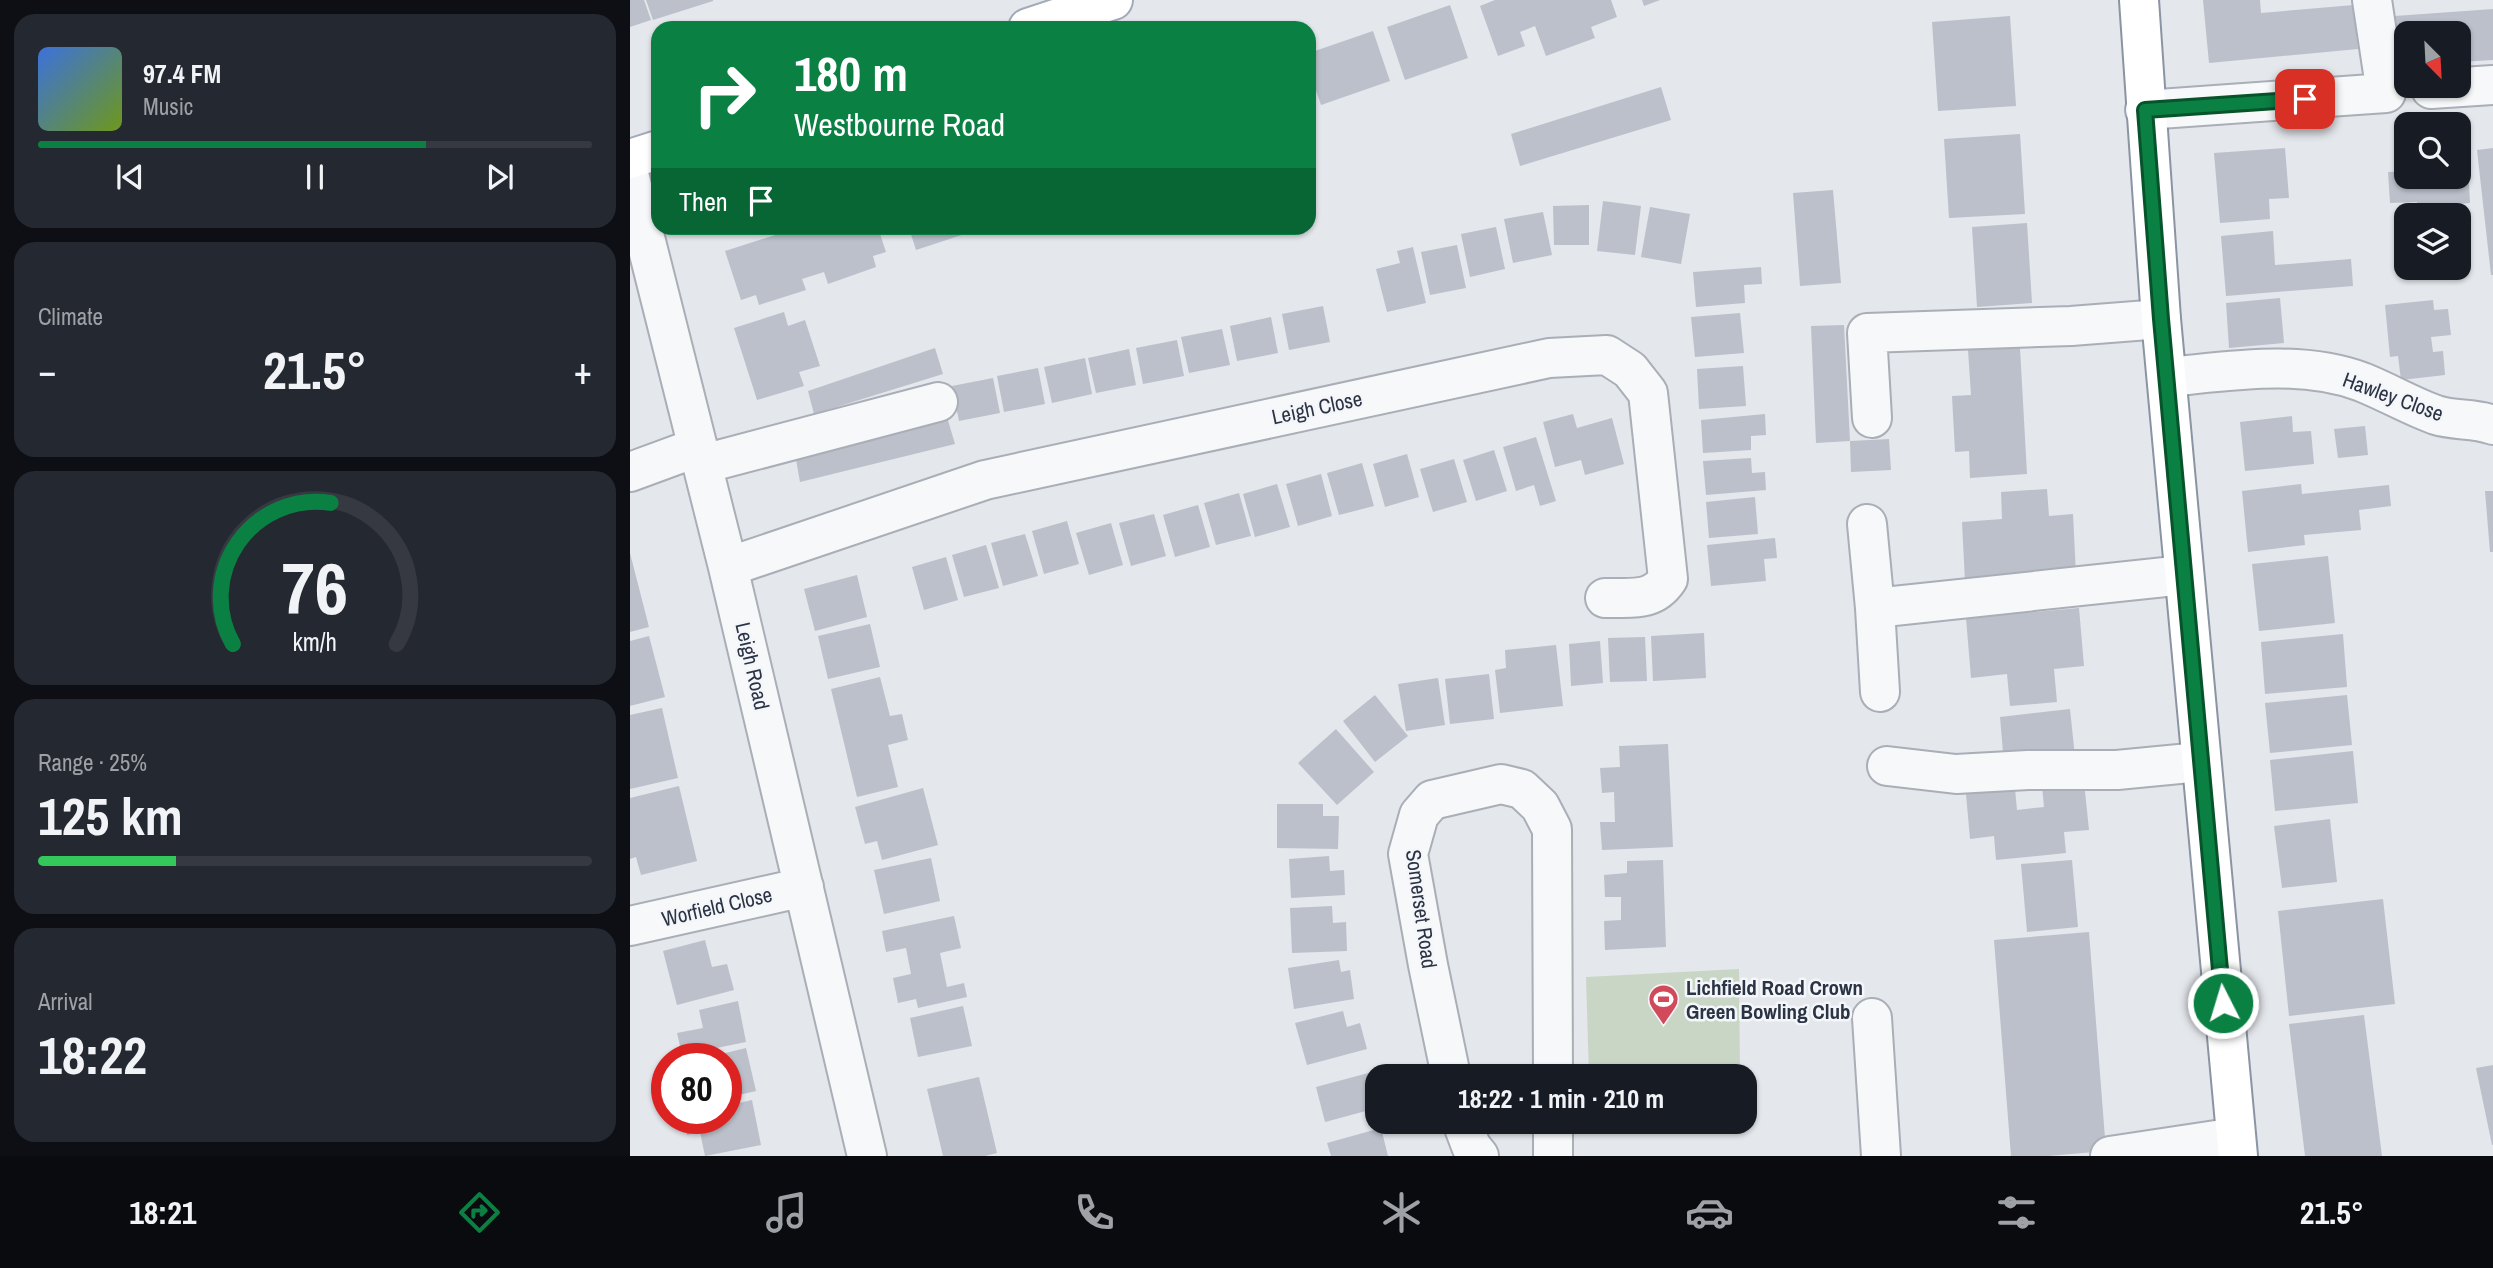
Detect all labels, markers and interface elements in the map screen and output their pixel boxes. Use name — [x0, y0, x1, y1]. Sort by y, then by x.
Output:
north arrow — [2394, 21, 2471, 98]
map controls — [2394, 21, 2471, 280]
text: 180 m — [794, 40, 908, 106]
icon: right — [679, 49, 770, 140]
text: 97.4 FM — [143, 56, 221, 91]
pin — [2275, 69, 2335, 129]
icon: arrive — [2286, 80, 2324, 118]
text: Music — [143, 91, 193, 122]
text: Westbourne Road — [794, 103, 1005, 146]
button: search — [2394, 112, 2471, 189]
icon: previous — [111, 158, 149, 196]
icon: pause — [296, 158, 334, 196]
icon: next — [481, 158, 519, 196]
icon: arrive — [742, 182, 780, 220]
text: Then — [679, 184, 728, 219]
button: layers — [2394, 203, 2471, 280]
text: Climate — [38, 301, 103, 332]
text: 21.5° — [263, 335, 367, 405]
text: − — [38, 345, 56, 396]
text: + — [574, 345, 592, 396]
street label: Hawley Close — [2339, 365, 2448, 428]
street label: Leigh Close — [1269, 384, 1365, 431]
text: 76 — [282, 539, 348, 637]
street label: Leigh Road — [728, 619, 777, 713]
text: km/h — [293, 625, 337, 659]
text: Range · 25% — [38, 747, 147, 778]
text: 125 km — [38, 781, 183, 851]
street label: Somerset Road — [1399, 848, 1444, 970]
street label: Worfield Close — [659, 880, 775, 933]
position arrow — [2186, 966, 2260, 1040]
place label: Lichfield Road Crown Green Bowling Club — [1686, 973, 1863, 1026]
sports icon: Lichfield Road Crown Green Bowling Club — [1646, 983, 1680, 1027]
text: Arrival — [38, 986, 93, 1017]
text: 18:22 — [38, 1020, 147, 1090]
speed limit sign: 80 — [651, 1043, 742, 1134]
text: 18:22 · 1 min · 210 m — [1458, 1081, 1664, 1116]
icon: directions — [455, 1188, 504, 1237]
icon: music — [762, 1188, 811, 1237]
icon: phone — [1070, 1188, 1119, 1237]
icon: climate — [1377, 1188, 1426, 1237]
icon: car — [1685, 1188, 1734, 1237]
icon: filters — [1992, 1188, 2041, 1237]
text: 18:21 — [129, 1191, 196, 1234]
text: 21.5° — [2300, 1191, 2364, 1234]

